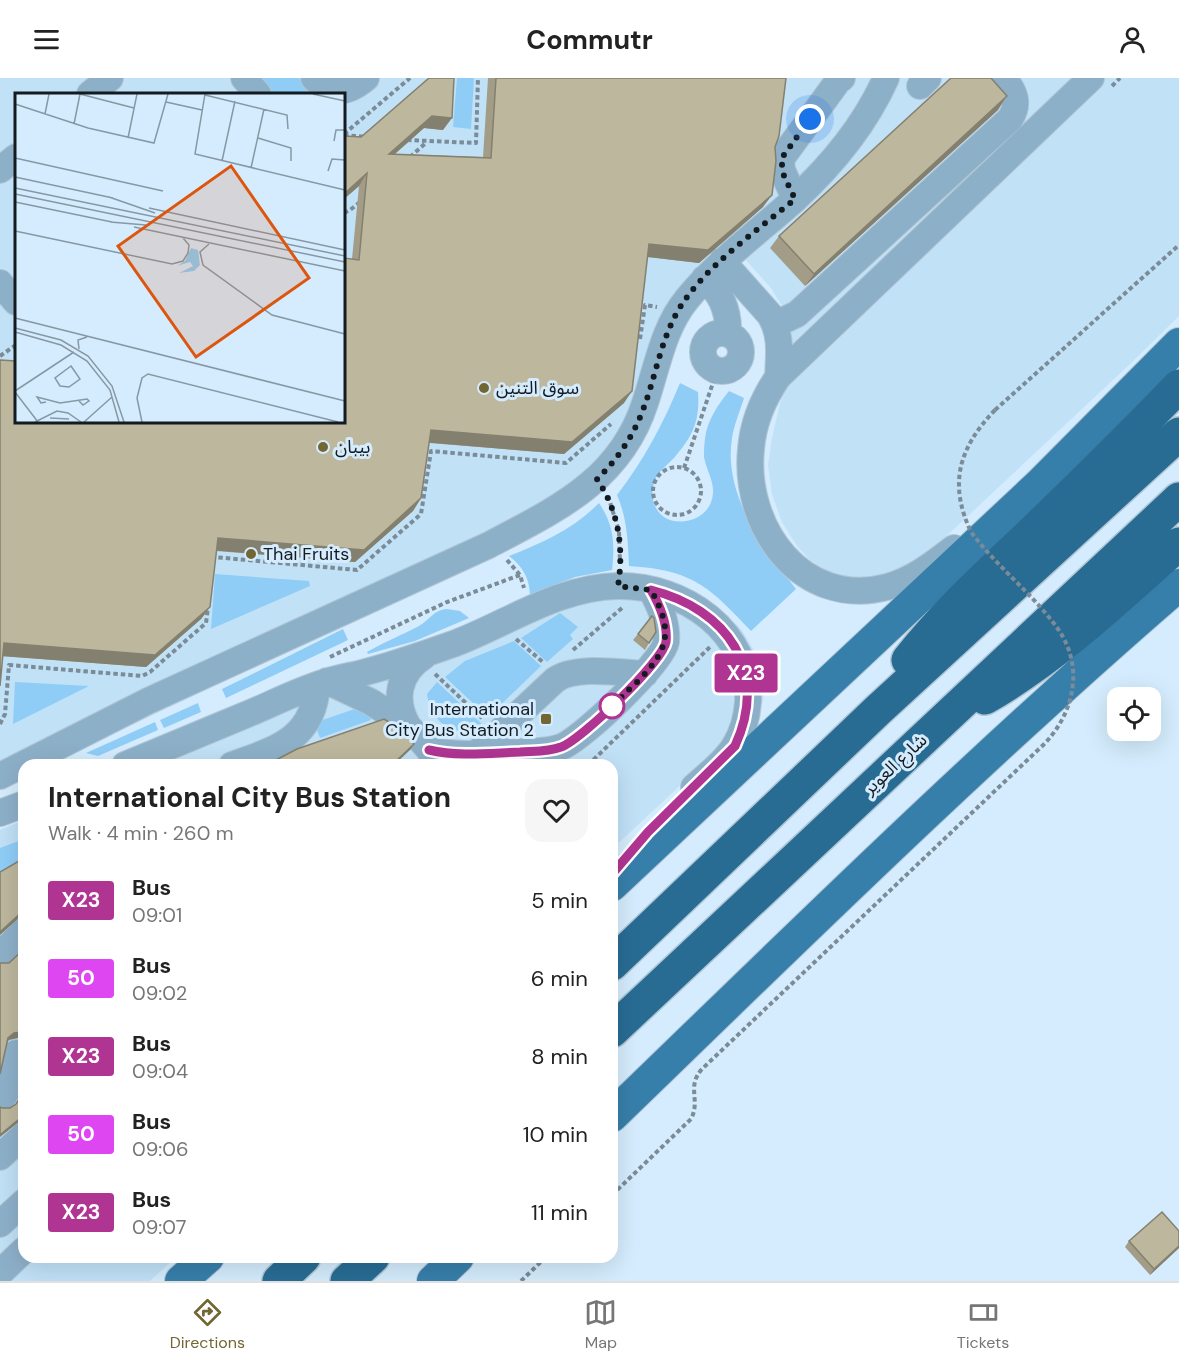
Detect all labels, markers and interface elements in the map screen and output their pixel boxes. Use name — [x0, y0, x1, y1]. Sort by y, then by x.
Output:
text: Commutr — [526, 22, 653, 57]
icon: menu — [30, 23, 63, 56]
icon: person — [1116, 23, 1149, 56]
inset map — [15, 93, 345, 423]
your location — [795, 104, 825, 134]
place label: سوق التنين — [496, 376, 579, 400]
marker: سوق التنين — [477, 381, 491, 395]
place label: بيبان — [335, 435, 370, 459]
marker: بيبان — [316, 440, 330, 454]
place label: Thai Fruits — [263, 542, 349, 566]
marker: Thai Fruits — [244, 547, 258, 561]
line badge: X23 — [712, 654, 780, 692]
text: X23 — [727, 659, 765, 687]
map controls — [1107, 687, 1161, 741]
button: locate — [1107, 687, 1161, 741]
unlabelled marker — [599, 693, 625, 719]
place label: International City Bus Station 2 — [385, 697, 534, 742]
marker: International City Bus Station 2 — [539, 712, 553, 726]
street label: شارع العوير — [857, 728, 934, 802]
text: International City Bus Station — [48, 779, 451, 816]
button: heart — [525, 779, 588, 842]
text: Walk · 4 min · 260 m — [48, 820, 233, 846]
text: Bus — [132, 873, 171, 902]
text: X23 — [62, 886, 100, 914]
text: 5 min — [531, 886, 588, 915]
text: 09:01 — [132, 902, 182, 928]
text: Bus — [132, 951, 171, 980]
text: 50 — [67, 964, 95, 992]
text: 6 min — [531, 964, 588, 993]
text: 09:02 — [132, 980, 187, 1006]
text: Bus — [132, 1029, 171, 1058]
text: X23 — [62, 1042, 100, 1070]
text: 8 min — [531, 1042, 588, 1071]
text: 09:04 — [132, 1058, 188, 1084]
text: Bus — [132, 1107, 171, 1136]
text: 50 — [67, 1120, 95, 1148]
text: 10 min — [523, 1120, 588, 1149]
text: 09:06 — [132, 1136, 189, 1162]
text: Bus — [132, 1185, 171, 1214]
text: X23 — [62, 1198, 100, 1226]
text: 11 min — [531, 1198, 588, 1227]
text: 09:07 — [132, 1214, 186, 1240]
tab: Directions — [170, 1296, 245, 1353]
tab: Map — [584, 1296, 617, 1353]
tab: Tickets — [957, 1296, 1009, 1353]

